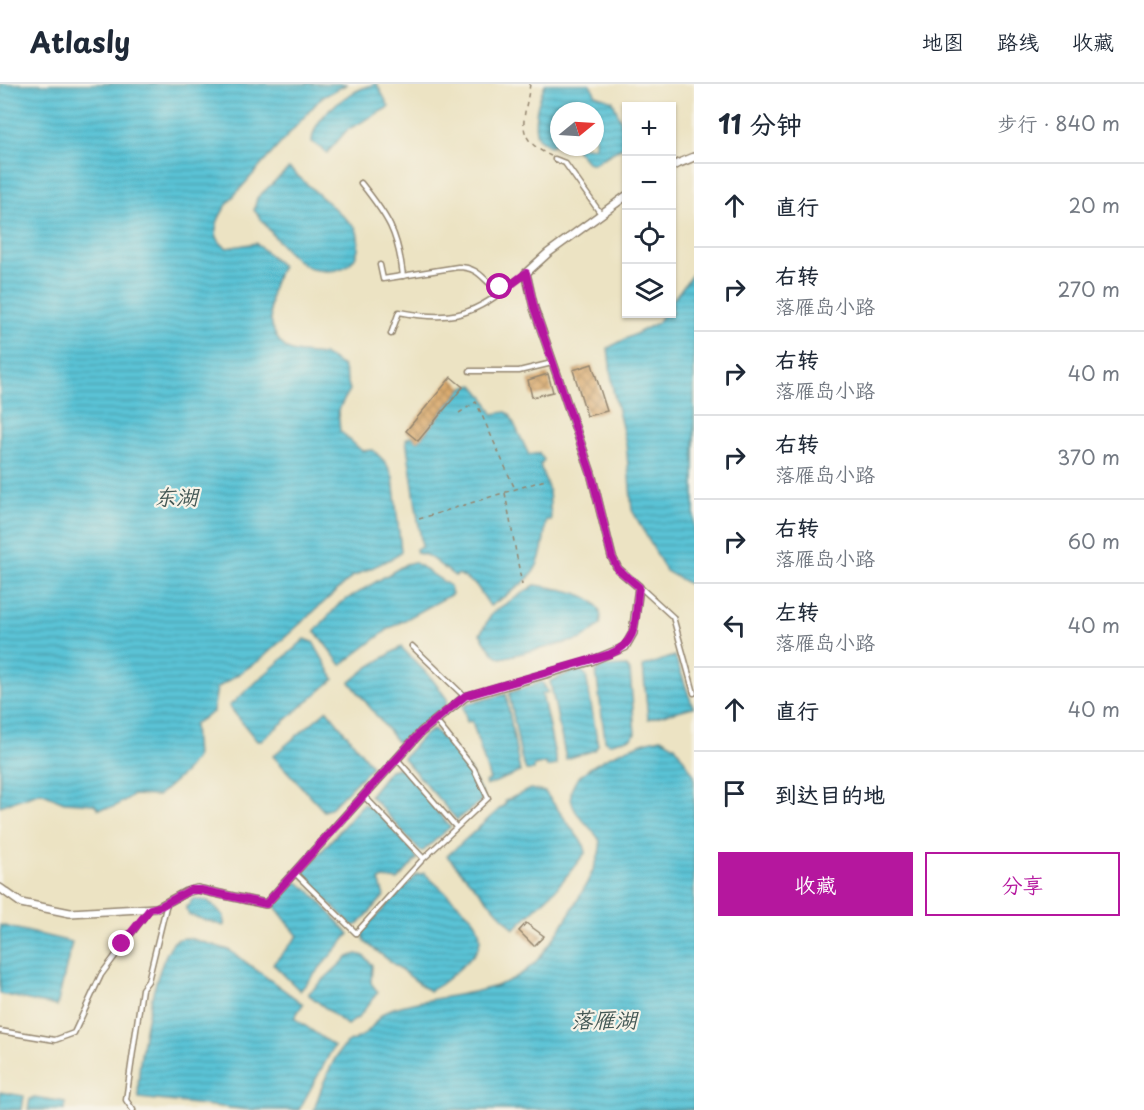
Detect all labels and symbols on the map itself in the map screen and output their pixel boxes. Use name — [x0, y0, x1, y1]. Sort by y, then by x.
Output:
north arrow — [550, 102, 604, 156]
route start — [486, 273, 512, 299]
water label: 东湖 — [154, 479, 200, 512]
route end — [108, 930, 134, 956]
water label: 落雁湖 — [571, 1002, 639, 1035]

